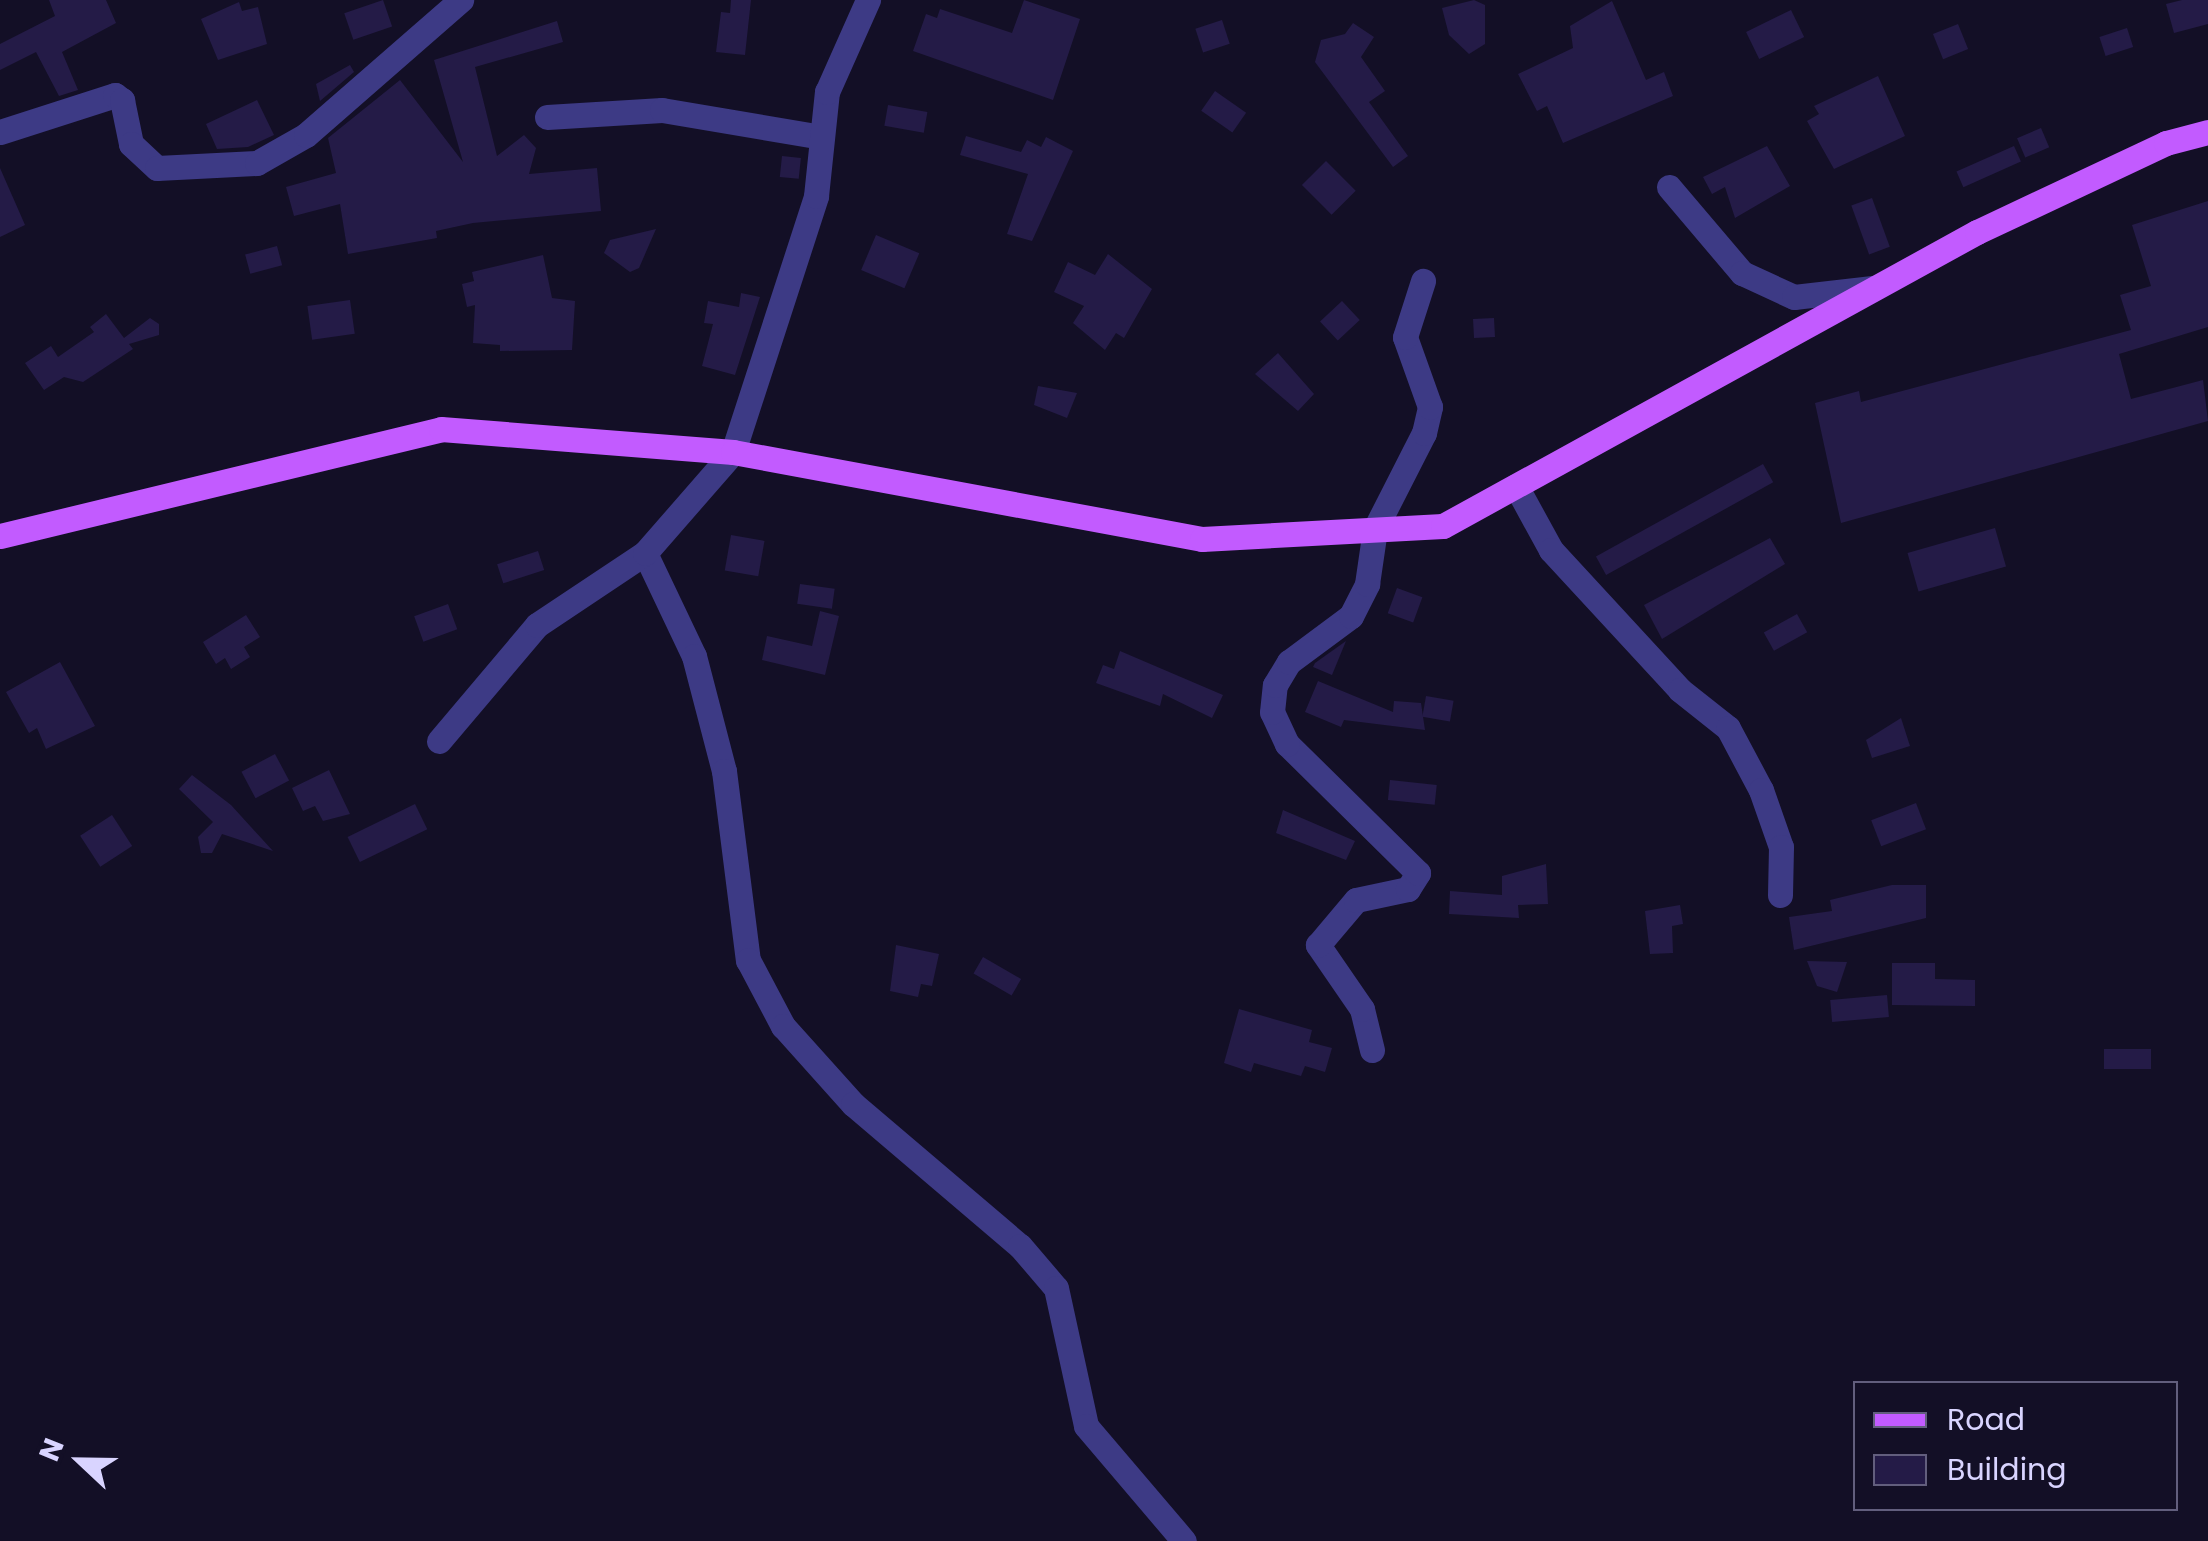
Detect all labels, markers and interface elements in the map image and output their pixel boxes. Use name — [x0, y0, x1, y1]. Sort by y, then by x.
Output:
legend — [1853, 1381, 2178, 1511]
text: Road — [1947, 1398, 2025, 1441]
north arrow — [30, 1411, 130, 1511]
text: N — [30, 1433, 74, 1467]
text: Building — [1947, 1448, 2067, 1491]

